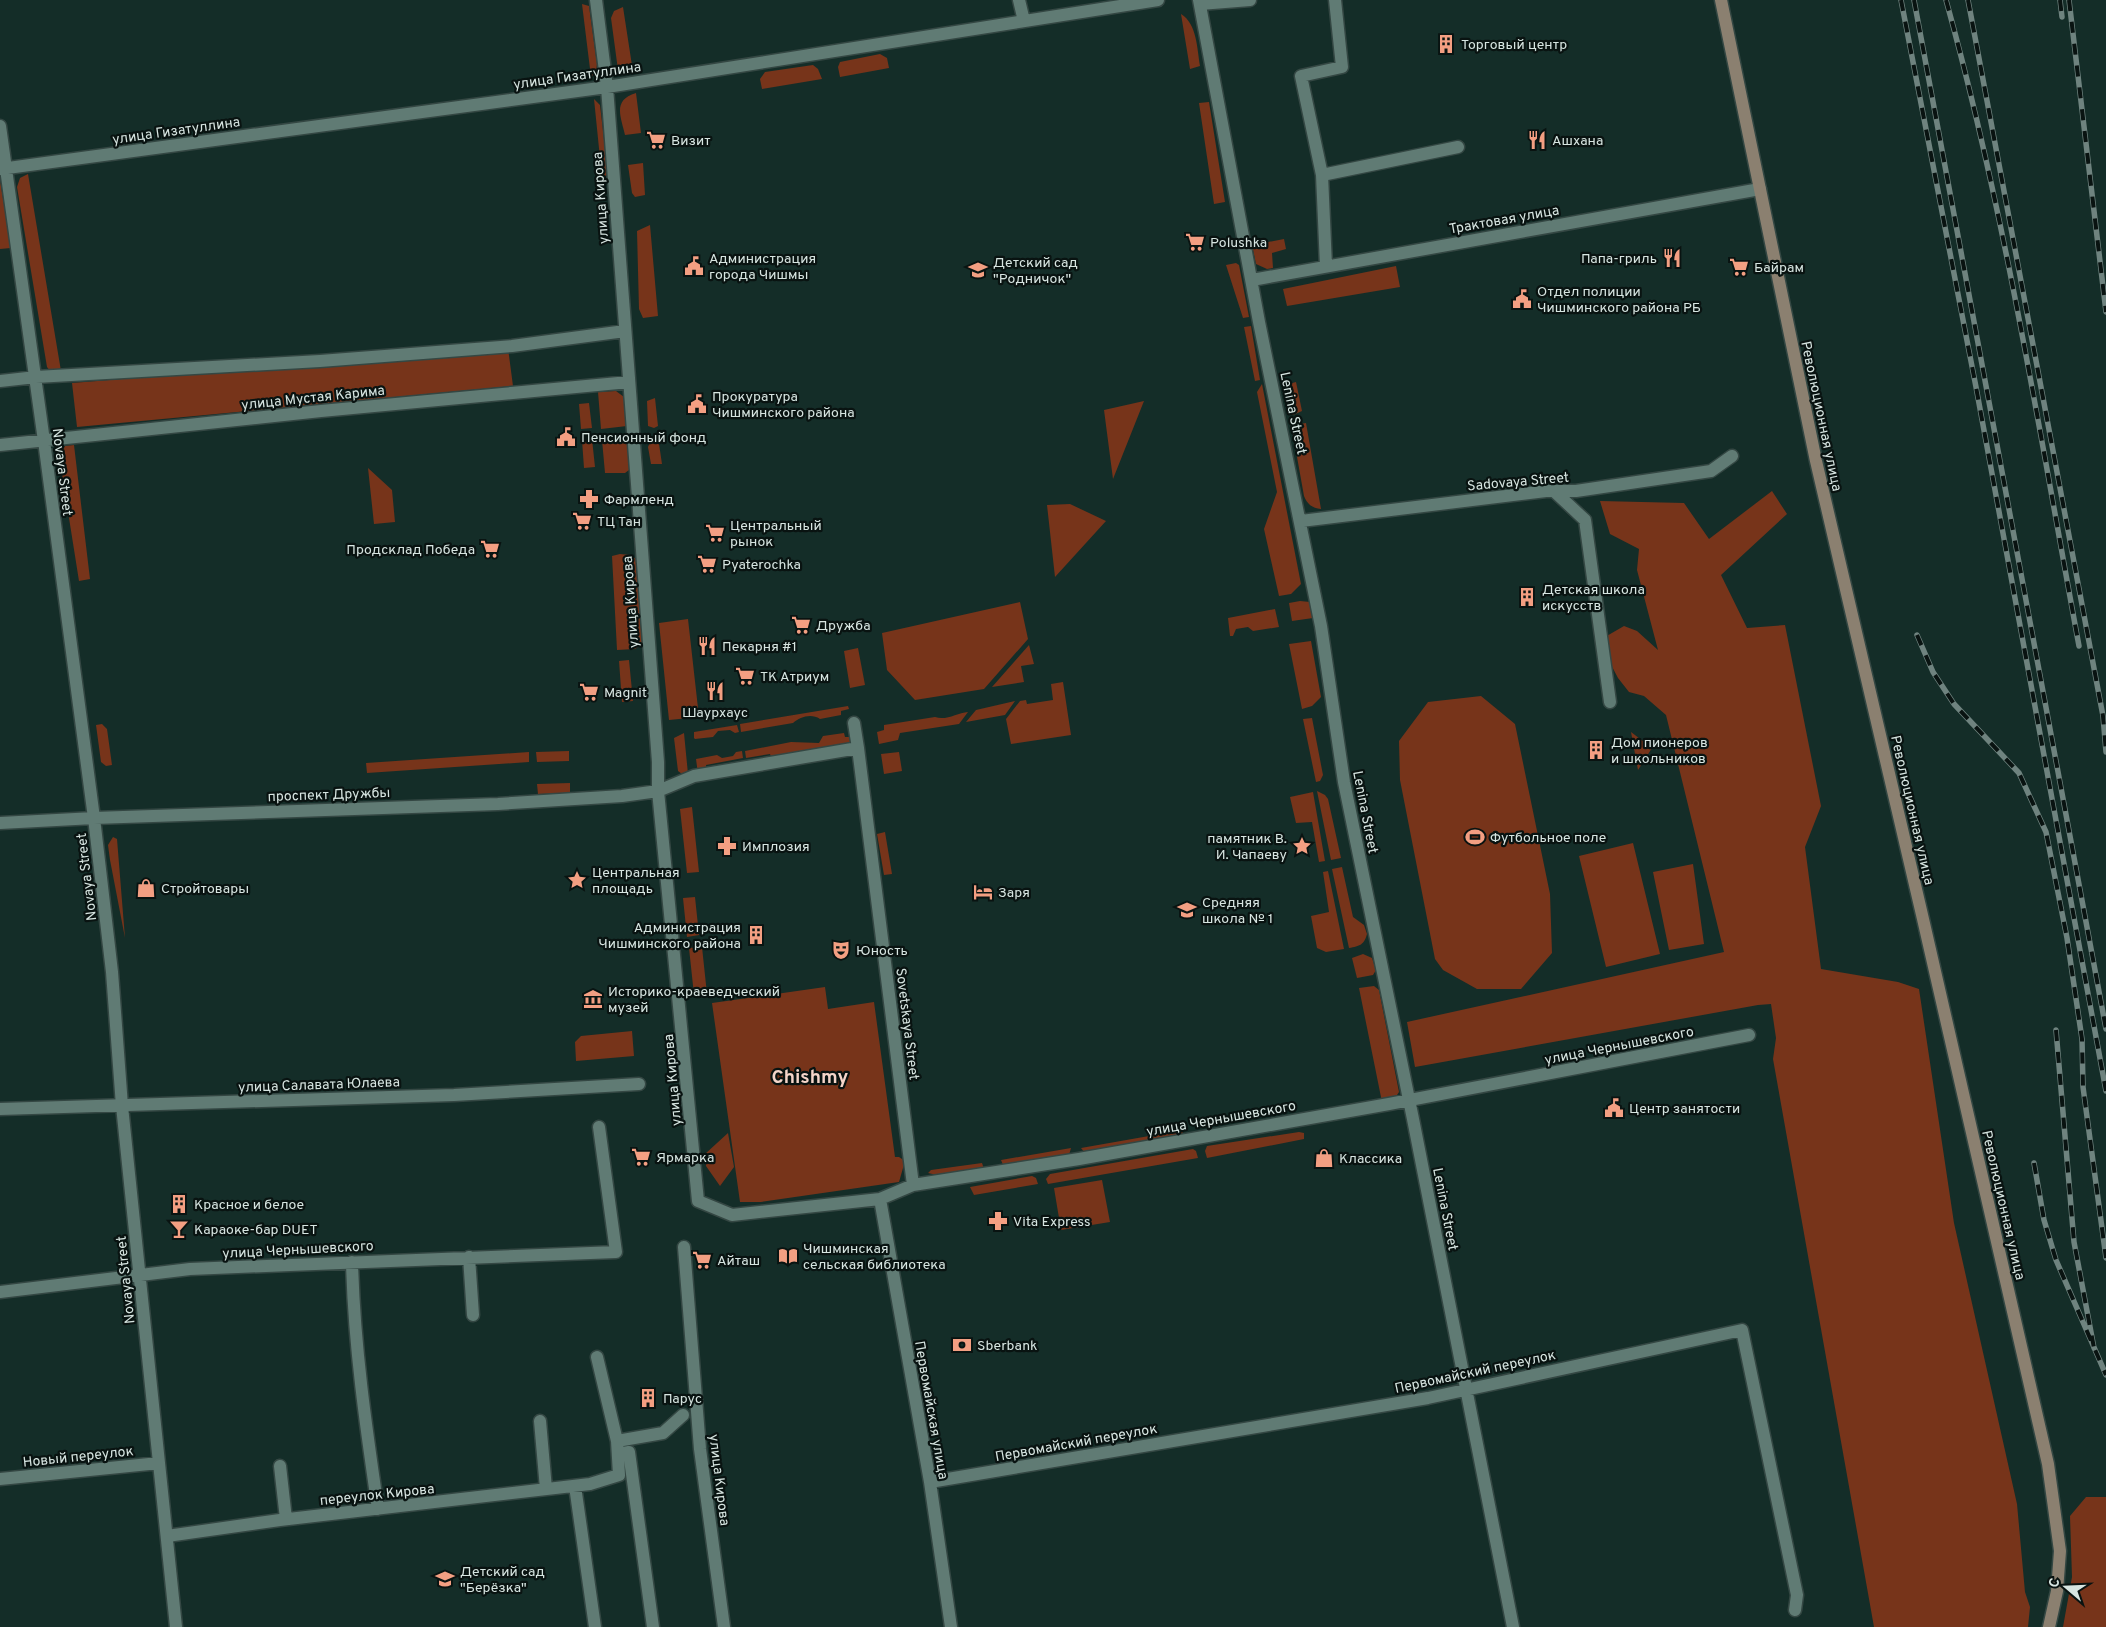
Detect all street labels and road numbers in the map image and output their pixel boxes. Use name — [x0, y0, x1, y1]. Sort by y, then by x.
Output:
street label: улица Гизатуллина — [512, 59, 642, 94]
street label: улица Гизатуллина — [111, 114, 241, 149]
street label: улица Кирова — [590, 151, 613, 245]
street label: Трактовая улица — [1448, 202, 1561, 239]
street label: Революционная улица — [1796, 340, 1845, 493]
street label: Lenina Street — [1275, 370, 1310, 456]
street label: улица Мустая Карима — [241, 383, 386, 414]
street label: Novaya Street — [48, 427, 75, 517]
street label: Sadovaya Street — [1467, 470, 1570, 495]
street label: улица Кирова — [620, 555, 643, 649]
street label: Революционная улица — [1886, 734, 1937, 887]
street label: Lenina Street — [1348, 769, 1381, 855]
street label: проспект Дружбы — [267, 785, 391, 806]
street label: Novaya Street — [74, 832, 101, 922]
street label: Sovetskaya Street — [891, 967, 922, 1081]
street label: улица Чернышевского — [1543, 1024, 1695, 1069]
street label: улица Кирова — [661, 1033, 686, 1127]
street label: улица Салавата Юлаева — [238, 1074, 400, 1097]
street label: улица Чернышевского — [1145, 1098, 1298, 1141]
street label: Революционная улица — [1977, 1129, 2028, 1282]
street label: Lenina Street — [1428, 1166, 1461, 1252]
street label: Novaya Street — [113, 1235, 140, 1325]
street label: улица Чернышевского — [222, 1238, 374, 1263]
street label: Первомайская улица — [910, 1340, 951, 1481]
street label: Первомайский переулок — [1393, 1347, 1557, 1398]
street label: Первомайский переулок — [994, 1421, 1159, 1466]
street label: улица Кирова — [704, 1433, 733, 1527]
street label: Новый переулок — [22, 1443, 134, 1472]
street label: переулок Кирова — [319, 1481, 435, 1510]

